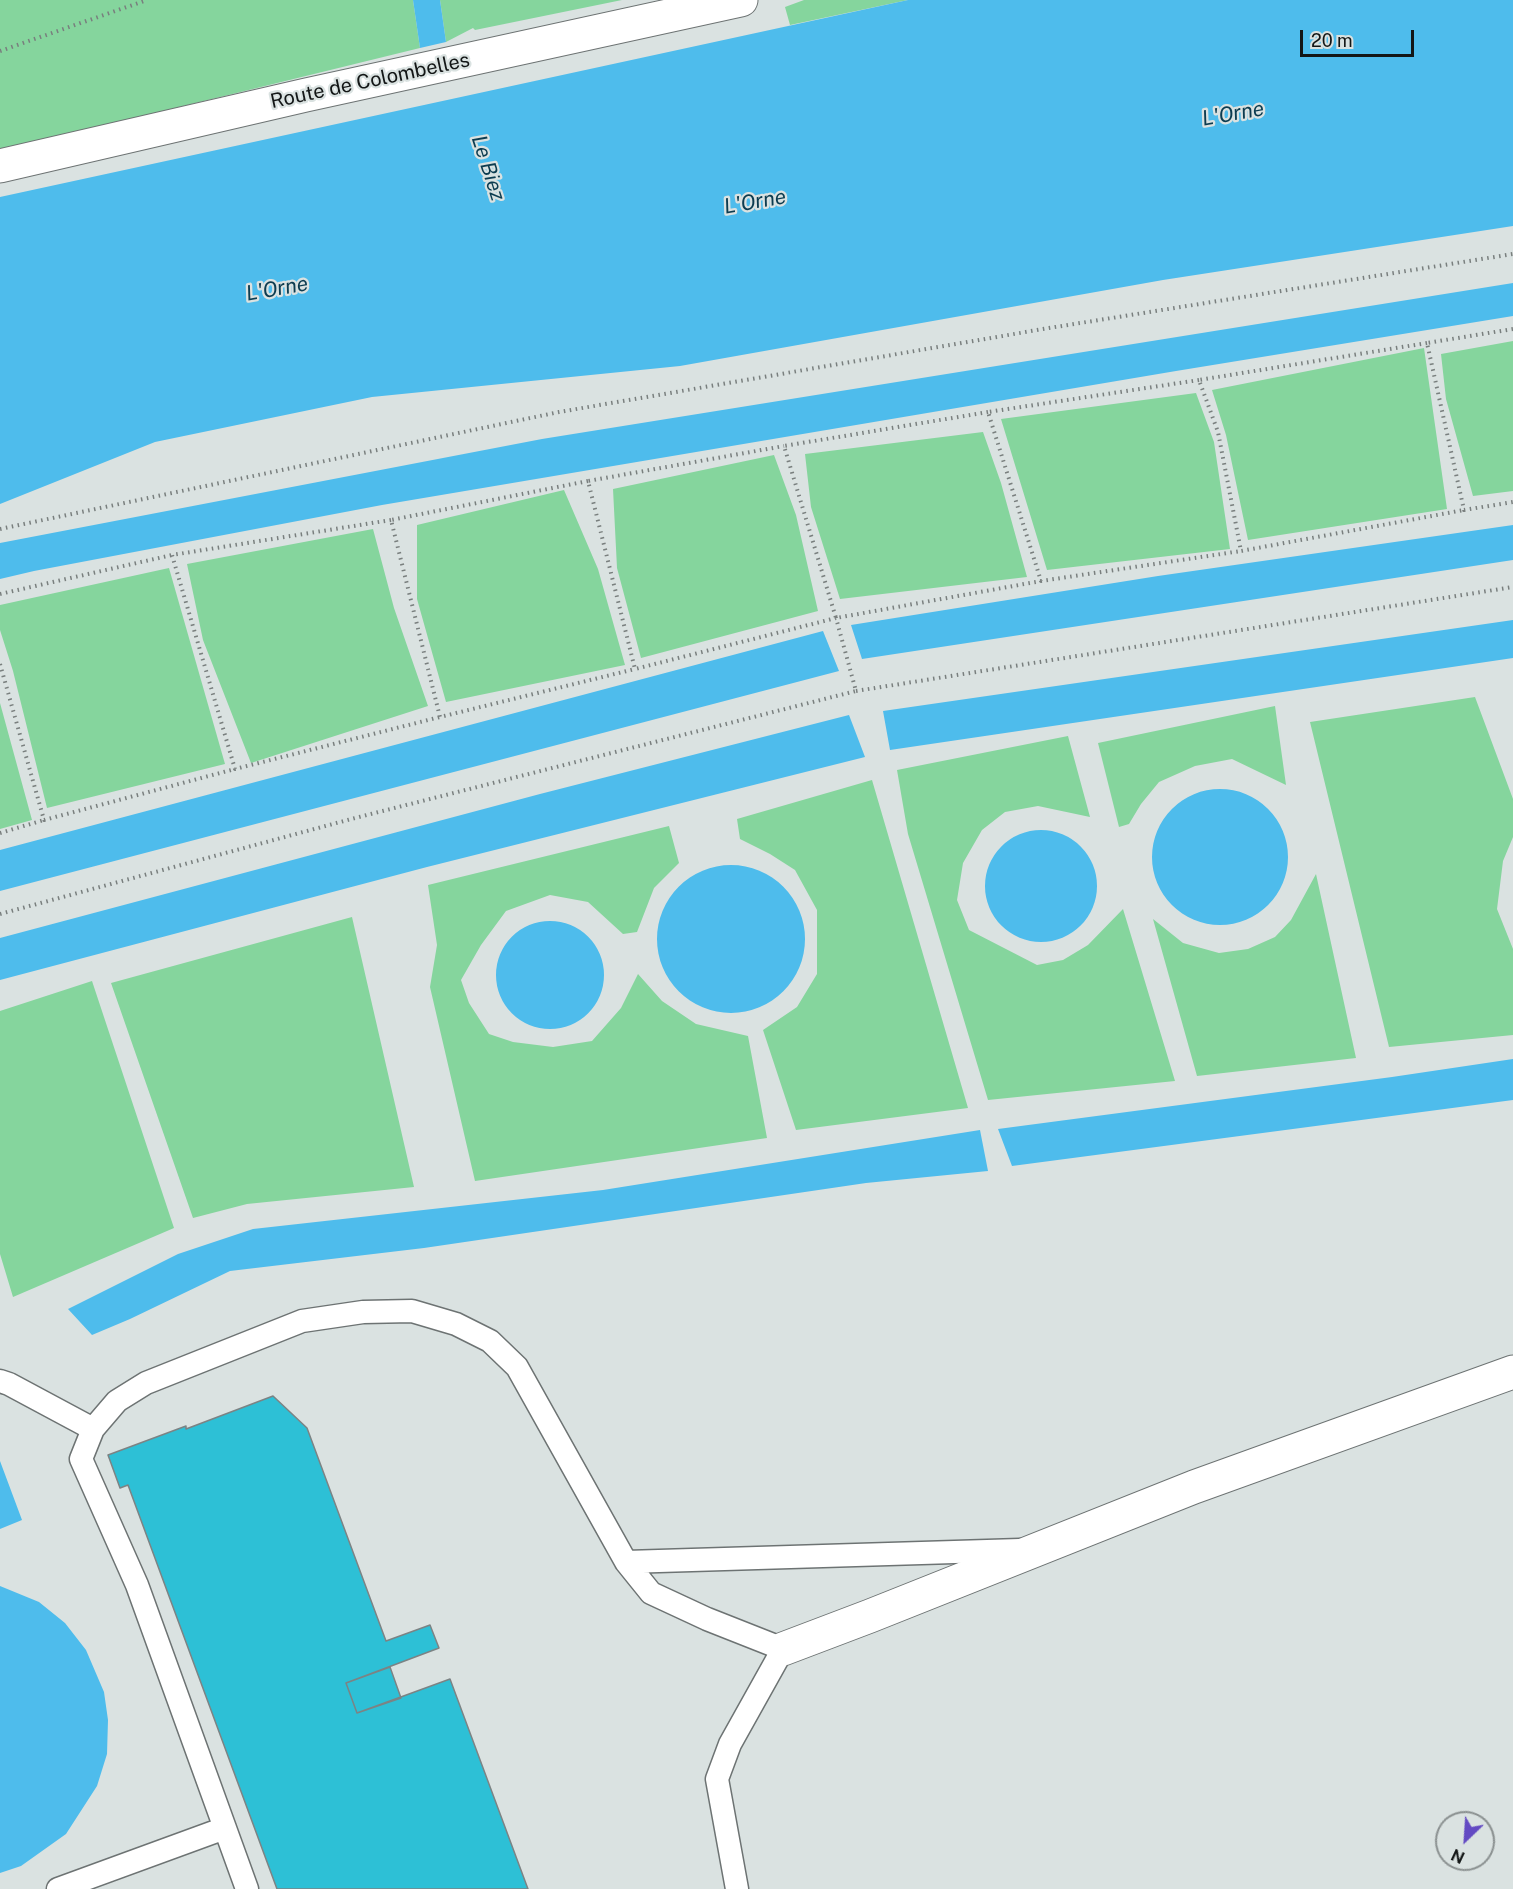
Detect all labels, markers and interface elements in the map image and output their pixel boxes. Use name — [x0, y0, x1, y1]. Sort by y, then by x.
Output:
scale bar — [1303, 18, 1417, 56]
text: 20 m — [1311, 30, 1353, 51]
street label: Route de Colombelles — [268, 48, 472, 114]
water label: L'Orne — [1200, 96, 1266, 132]
water label: Le Biez — [466, 132, 510, 204]
water label: L'Orne — [722, 184, 788, 220]
water label: L'Orne — [244, 271, 310, 307]
north arrow — [1435, 1811, 1495, 1871]
text: N — [1448, 1845, 1468, 1867]

